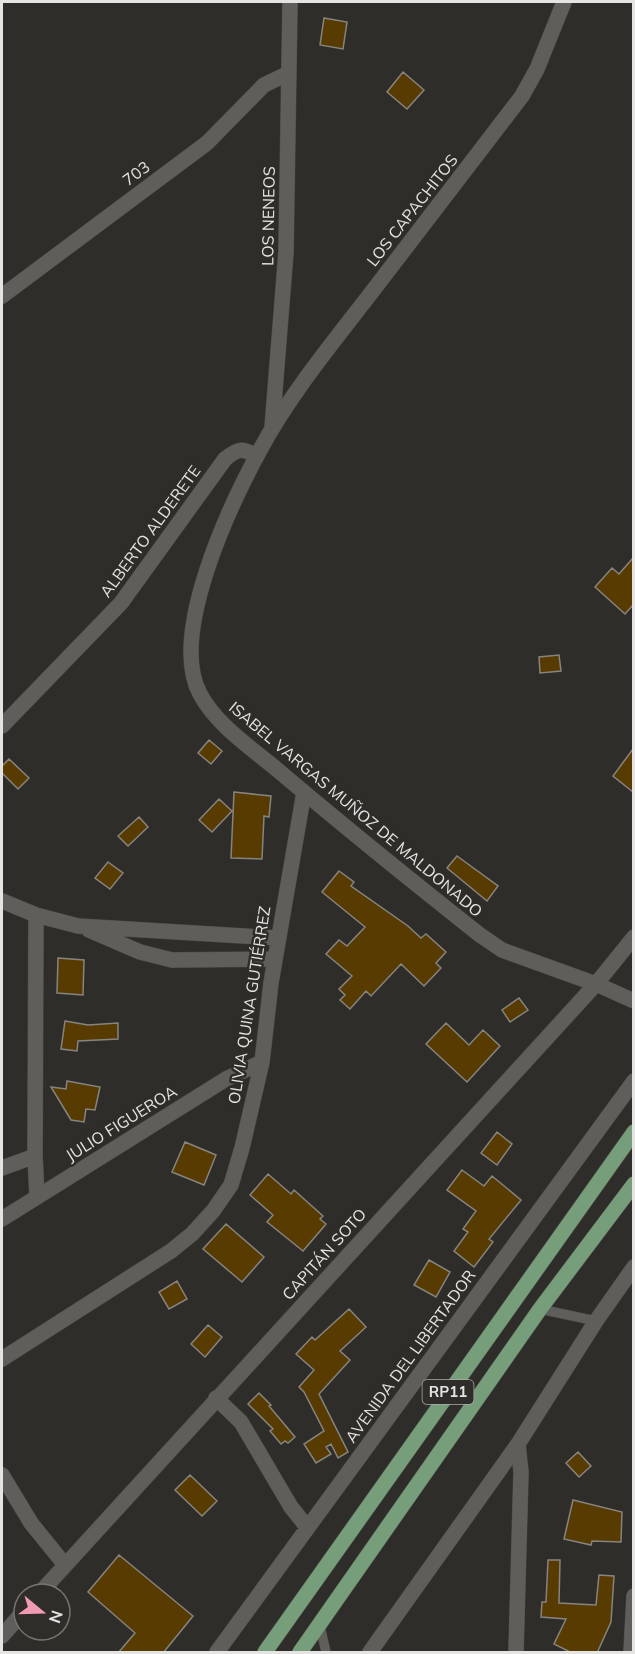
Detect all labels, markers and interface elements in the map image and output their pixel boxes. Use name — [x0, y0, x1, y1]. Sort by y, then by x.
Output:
street label: LOS CAPACHITOS — [362, 150, 462, 270]
street label: 703 — [118, 156, 154, 190]
street label: LOS NENEOS — [257, 166, 279, 266]
street label: ALBERTO ALDERETE — [95, 461, 205, 601]
street label: ISABEL VARGAS MUÑOZ DE MALDONADO — [225, 697, 487, 921]
street label: OLIVIA QUINA GUTIÉRREZ — [223, 905, 275, 1105]
street label: JULIO FIGUEROA — [62, 1081, 180, 1165]
street label: CAPITÁN SOTO — [278, 1204, 370, 1304]
street label: AVENIDA DEL LIBERTADOR — [340, 1266, 480, 1446]
road number: RP11 — [422, 1380, 474, 1404]
north arrow — [12, 1582, 72, 1642]
text: N — [45, 1608, 68, 1626]

